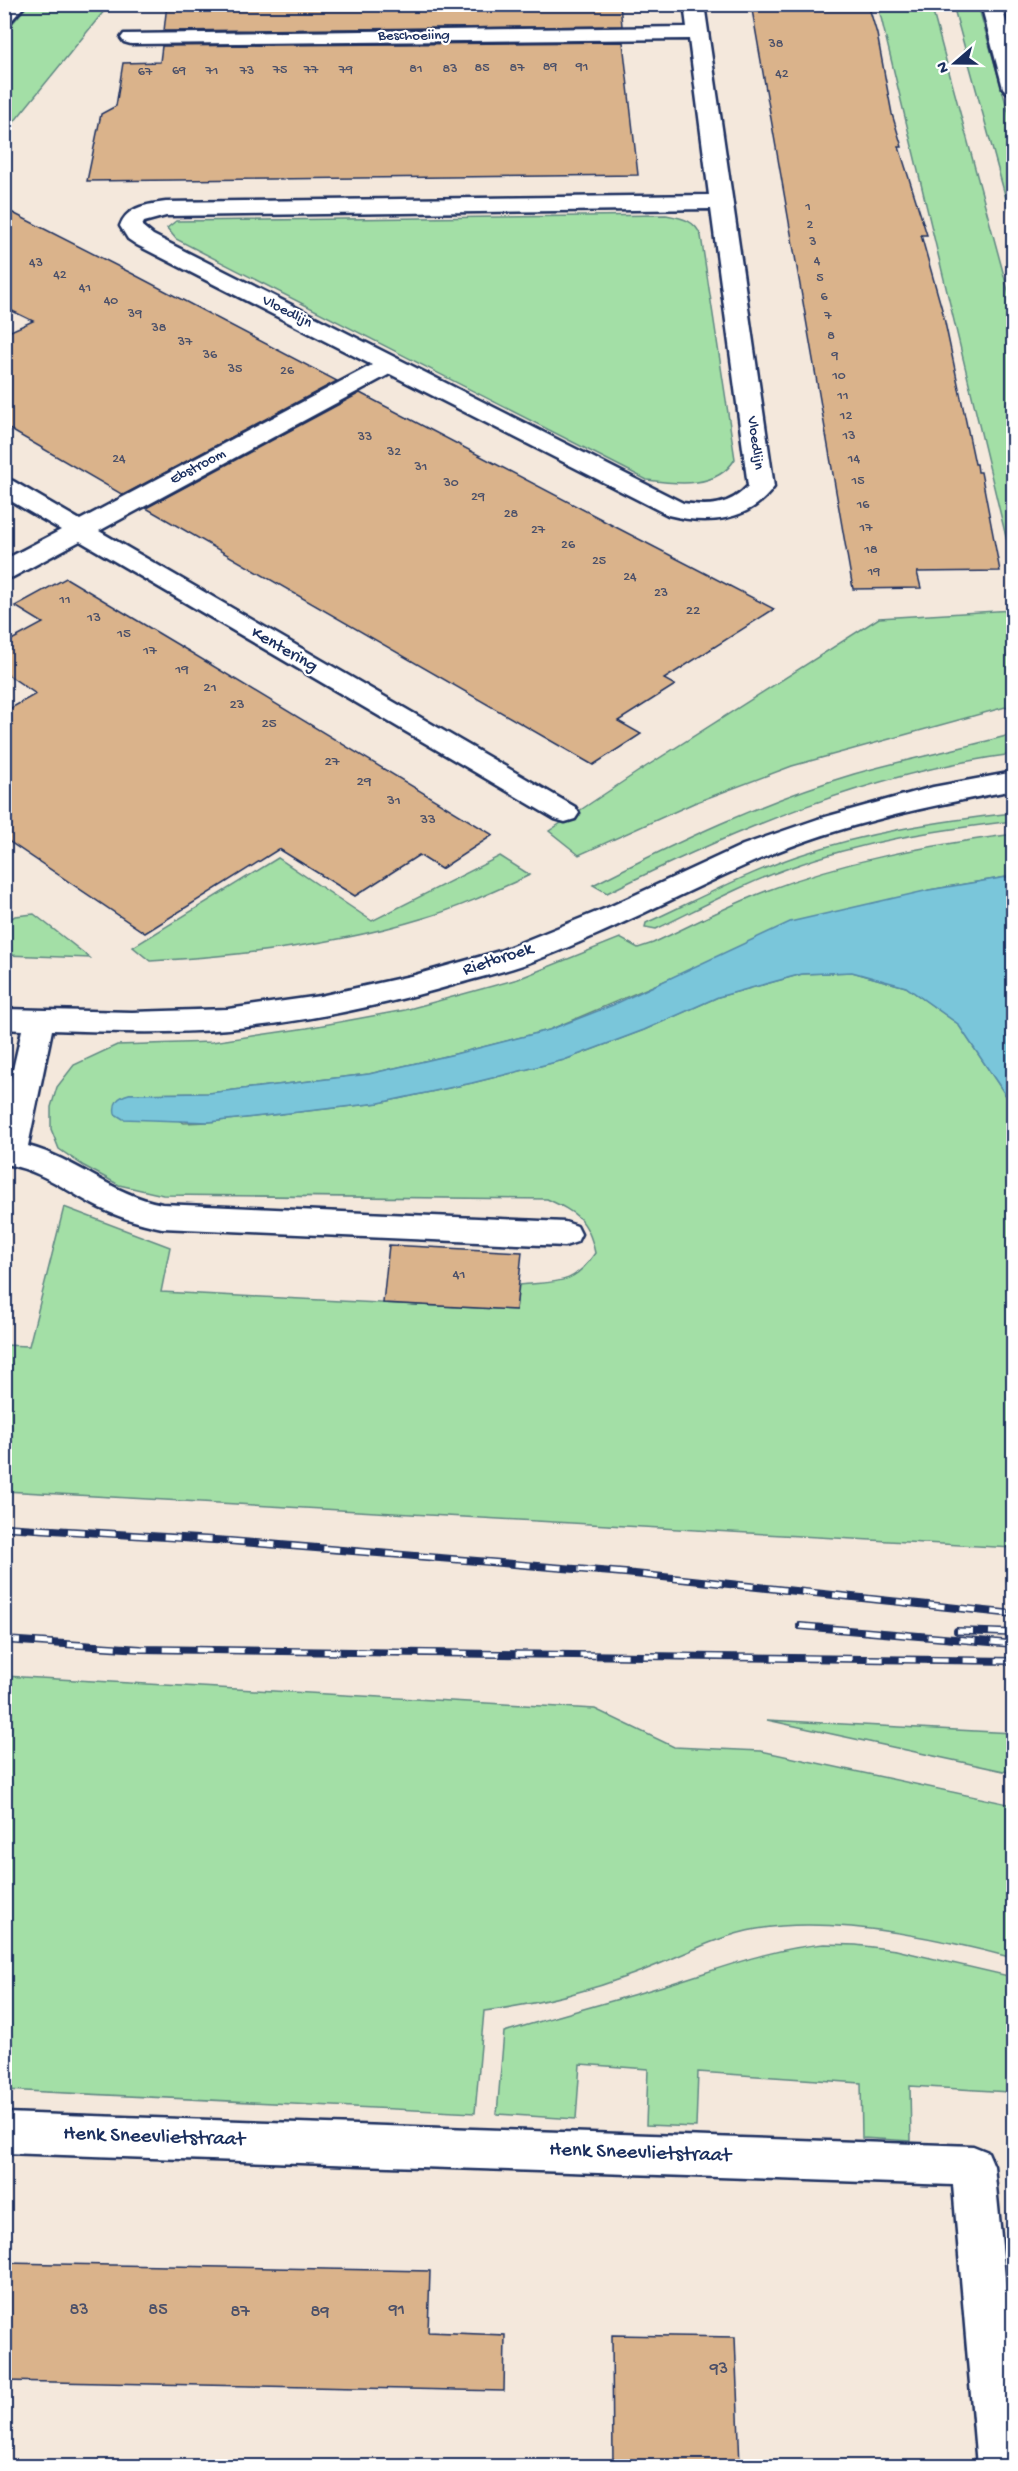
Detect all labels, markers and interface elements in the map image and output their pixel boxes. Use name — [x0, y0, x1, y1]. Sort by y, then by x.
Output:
street label: Beschoeiing — [377, 27, 450, 45]
north arrow — [925, 33, 985, 93]
house number: 38 — [768, 36, 784, 53]
text: N — [933, 58, 955, 75]
house number: 89 — [543, 59, 557, 76]
house number: 91 — [575, 59, 588, 76]
house number: 85 — [474, 60, 490, 77]
house number: 87 — [510, 60, 525, 77]
house number: 81 — [409, 61, 423, 78]
house number: 83 — [443, 61, 457, 78]
house number: 75 — [272, 62, 287, 79]
house number: 77 — [303, 62, 319, 79]
house number: 79 — [338, 62, 353, 79]
house number: 69 — [172, 63, 186, 80]
house number: 71 — [205, 63, 218, 80]
house number: 73 — [239, 63, 254, 80]
house number: 67 — [138, 64, 153, 81]
house number: 42 — [775, 66, 789, 83]
house number: 1 — [804, 199, 811, 216]
house number: 2 — [807, 217, 814, 234]
house number: 3 — [808, 234, 817, 251]
house number: 4 — [814, 253, 821, 270]
house number: 43 — [29, 255, 43, 272]
house number: 42 — [53, 267, 67, 284]
house number: 5 — [816, 270, 824, 287]
house number: 41 — [79, 280, 91, 297]
house number: 6 — [820, 289, 828, 306]
street label: Vloedlijn — [258, 291, 315, 332]
house number: 40 — [104, 293, 118, 310]
house number: 39 — [127, 306, 142, 323]
house number: 7 — [823, 308, 832, 325]
house number: 38 — [151, 320, 167, 337]
house number: 8 — [827, 328, 835, 345]
house number: 37 — [177, 334, 193, 351]
house number: 36 — [202, 347, 218, 364]
house number: 9 — [830, 348, 839, 365]
house number: 35 — [227, 361, 242, 378]
house number: 26 — [280, 363, 295, 380]
house number: 10 — [831, 368, 846, 385]
house number: 11 — [836, 388, 849, 405]
house number: 12 — [839, 408, 852, 425]
street label: Vloedlijn — [742, 414, 768, 471]
house number: 13 — [842, 428, 855, 445]
house number: 33 — [357, 429, 372, 446]
house number: 32 — [386, 444, 401, 461]
street label: Ebstroom — [167, 445, 229, 489]
house number: 24 — [112, 451, 126, 468]
house number: 14 — [847, 451, 861, 468]
house number: 31 — [414, 459, 427, 476]
house number: 15 — [850, 473, 865, 490]
house number: 30 — [442, 475, 459, 492]
house number: 29 — [471, 489, 485, 506]
house number: 16 — [856, 497, 870, 514]
house number: 28 — [504, 506, 519, 523]
house number: 17 — [859, 520, 873, 537]
house number: 27 — [531, 522, 546, 539]
house number: 26 — [561, 537, 576, 554]
house number: 18 — [863, 542, 878, 559]
house number: 25 — [592, 553, 606, 570]
house number: 19 — [867, 564, 880, 581]
house number: 24 — [623, 569, 637, 586]
house number: 23 — [654, 585, 668, 602]
house number: 11 — [58, 592, 71, 609]
house number: 22 — [686, 602, 700, 620]
house number: 13 — [86, 609, 101, 627]
street label: Kentering — [247, 623, 321, 677]
house number: 15 — [116, 625, 131, 643]
house number: 17 — [142, 642, 158, 660]
house number: 19 — [174, 661, 189, 679]
house number: 21 — [203, 679, 217, 697]
house number: 23 — [229, 696, 245, 714]
house number: 25 — [261, 715, 277, 733]
house number: 27 — [324, 753, 341, 771]
house number: 29 — [357, 773, 372, 791]
house number: 31 — [386, 792, 401, 810]
house number: 33 — [419, 811, 436, 829]
street label: Rietbroek — [460, 938, 538, 981]
house number: 41 — [452, 1266, 466, 1284]
street label: Henk Sneevlietstraat — [63, 2122, 248, 2154]
street label: Henk Sneevlietstraat — [549, 2138, 734, 2170]
house number: 83 — [69, 2300, 89, 2321]
house number: 85 — [148, 2300, 168, 2321]
house number: 91 — [388, 2300, 405, 2321]
house number: 87 — [230, 2302, 250, 2323]
house number: 89 — [311, 2302, 329, 2323]
house number: 93 — [709, 2359, 728, 2380]

